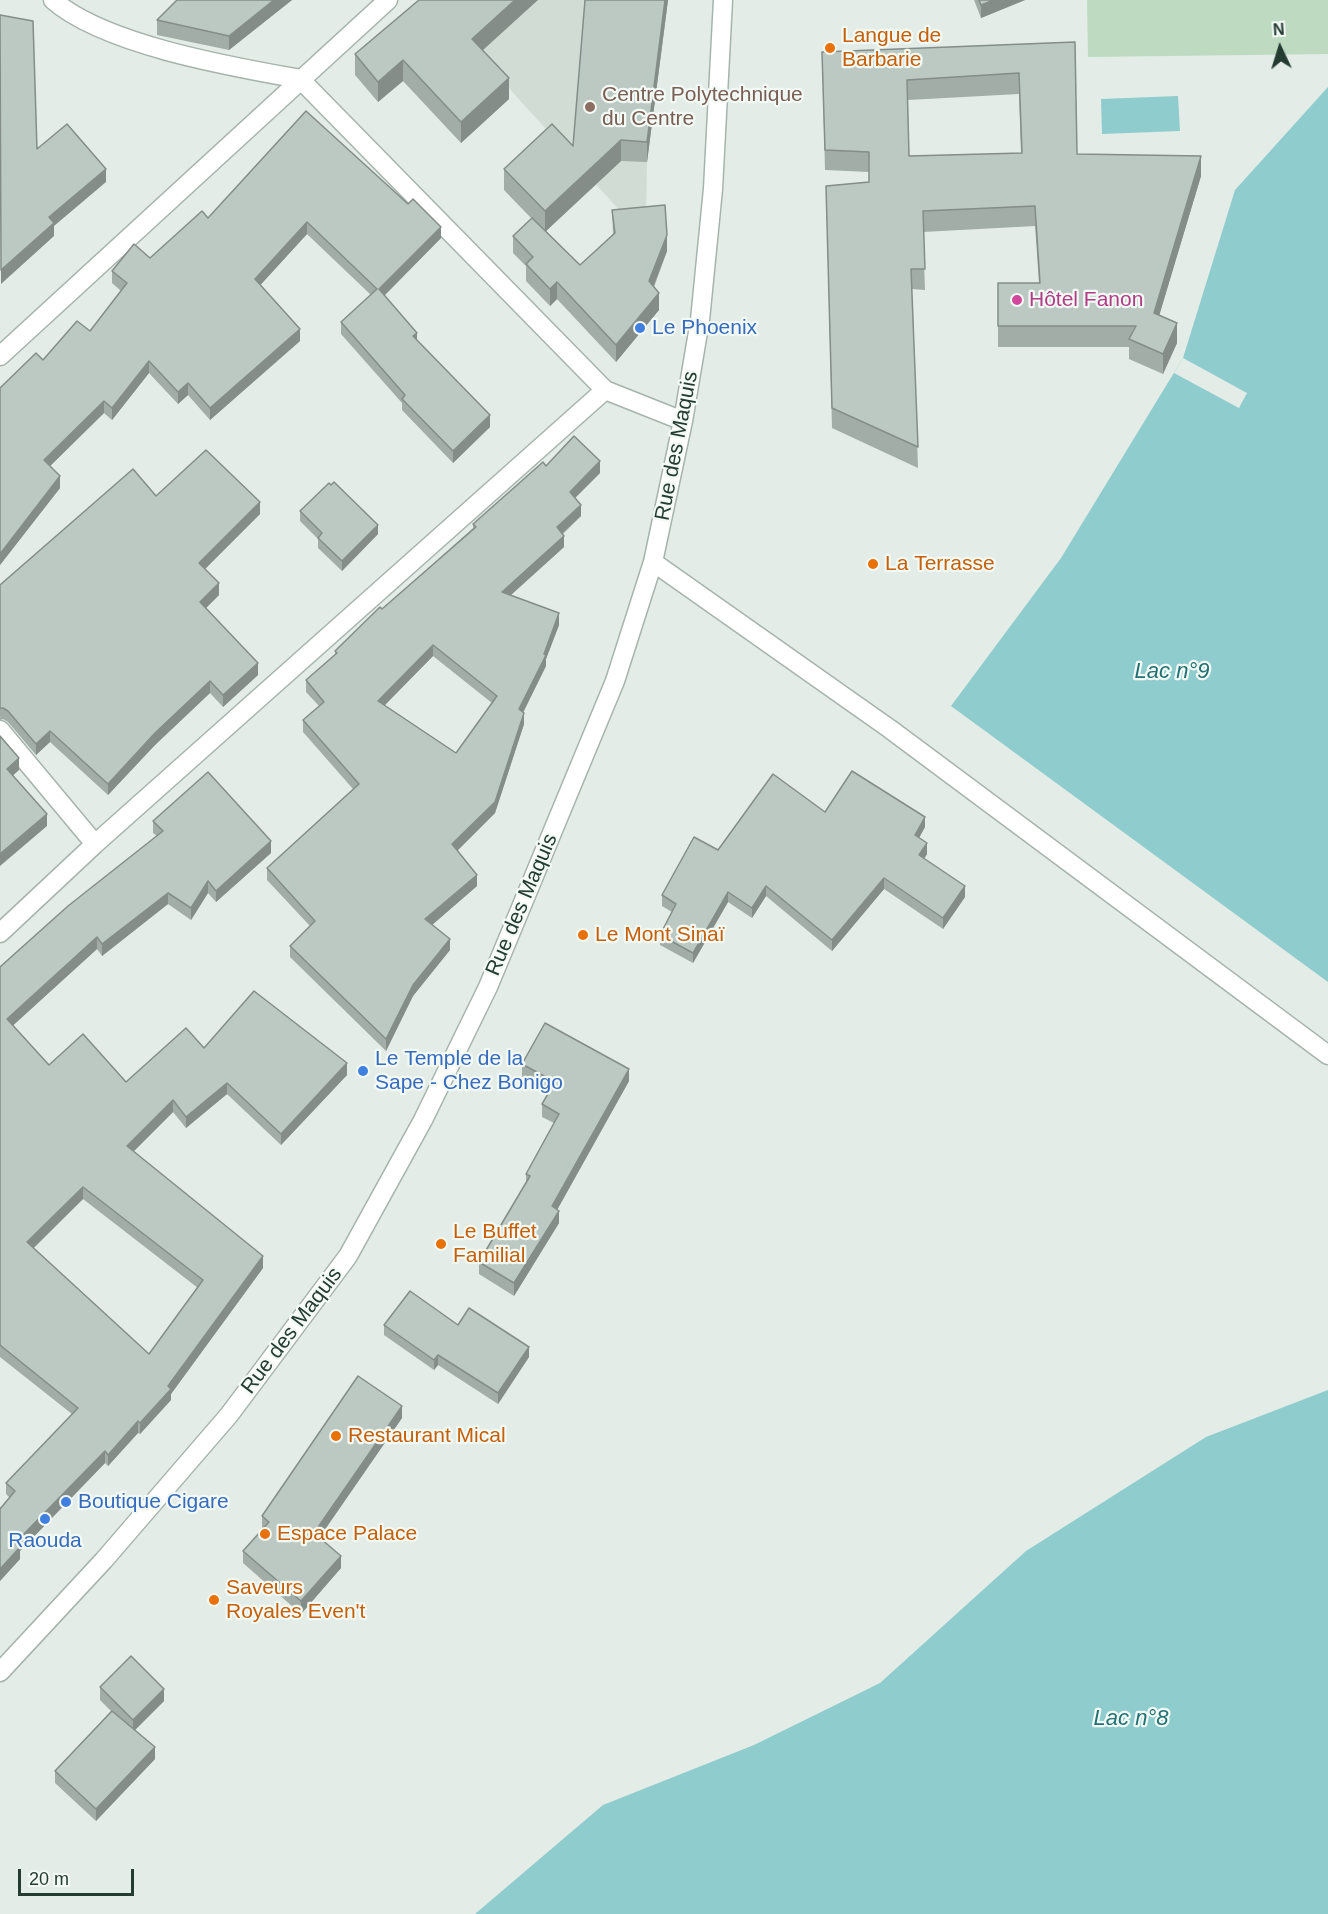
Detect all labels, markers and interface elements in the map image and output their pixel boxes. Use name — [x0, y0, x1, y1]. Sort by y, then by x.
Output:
north arrow — [1250, 18, 1310, 78]
text: N — [1272, 21, 1285, 38]
place label: Langue de Barbarie — [842, 23, 941, 73]
marker: Langue de Barbarie — [823, 41, 837, 55]
place label: Centre Polytechnique du Centre — [602, 82, 803, 132]
marker: Centre Polytechnique du Centre — [583, 100, 597, 114]
place label: Hôtel Fanon — [1029, 287, 1143, 313]
marker: Hôtel Fanon — [1010, 293, 1024, 307]
place label: Le Phoenix — [652, 315, 757, 341]
marker: Le Phoenix — [633, 321, 647, 335]
street label: Rue des Maquis — [650, 369, 704, 523]
place label: La Terrasse — [885, 551, 995, 577]
marker: La Terrasse — [866, 557, 880, 571]
water label: Lac n°9 — [1135, 659, 1209, 685]
street label: Rue des Maquis — [481, 830, 563, 980]
place label: Le Mont Sinaï — [595, 922, 725, 948]
marker: Le Mont Sinaï — [576, 928, 590, 942]
place label: Le Temple de la Sape - Chez Bonigo — [375, 1046, 563, 1096]
marker: Le Temple de la Sape - Chez Bonigo — [356, 1064, 370, 1078]
place label: Le Buffet Familial — [453, 1219, 537, 1269]
marker: Le Buffet Familial — [434, 1237, 448, 1251]
street label: Rue des Maquis — [236, 1263, 348, 1399]
place label: Restaurant Mical — [348, 1423, 506, 1449]
marker: Restaurant Mical — [329, 1429, 343, 1443]
place label: Boutique Cigare — [78, 1489, 229, 1515]
marker: Boutique Cigare — [59, 1495, 73, 1509]
marker: Raouda — [38, 1512, 52, 1526]
place label: Espace Palace — [277, 1521, 417, 1547]
marker: Espace Palace — [258, 1527, 272, 1541]
place label: Raouda — [8, 1528, 82, 1554]
place label: Saveurs Royales Even't — [226, 1575, 365, 1625]
marker: Saveurs Royales Even't — [207, 1593, 221, 1607]
water label: Lac n°8 — [1094, 1706, 1168, 1732]
scale bar — [21, 1857, 136, 1895]
text: 20 m — [29, 1869, 69, 1889]

